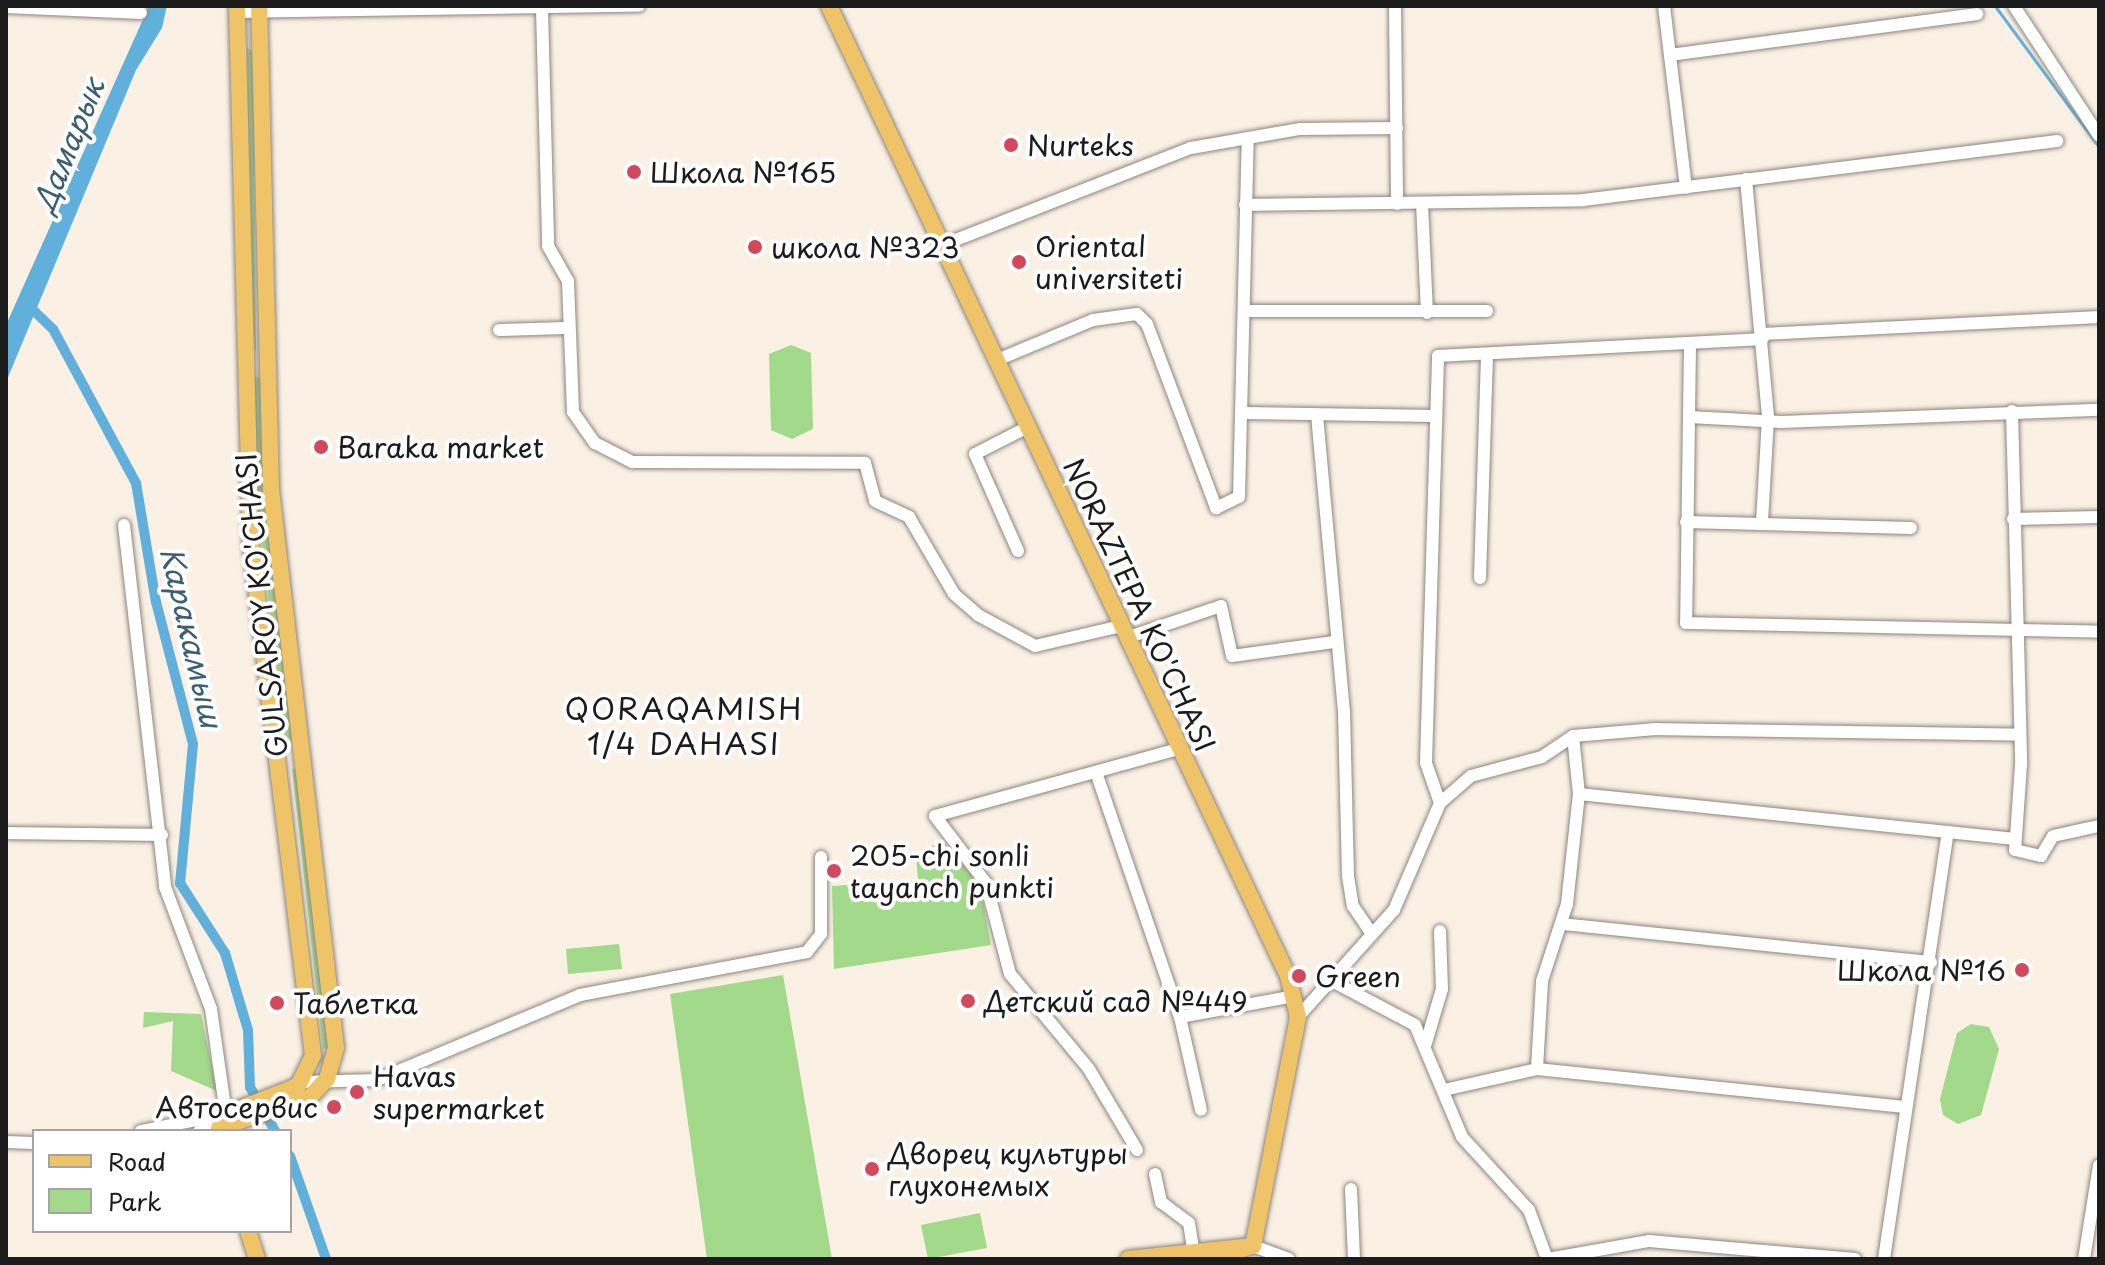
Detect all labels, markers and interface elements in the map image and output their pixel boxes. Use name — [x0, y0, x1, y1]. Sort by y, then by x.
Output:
water label: Дамарык — [25, 73, 111, 217]
place label: Nurteks — [1027, 128, 1134, 162]
marker: Nurteks — [1002, 136, 1020, 154]
place label: Школа №165 — [650, 155, 837, 189]
marker: Школа №165 — [625, 163, 643, 181]
place label: Oriental universiteti — [1035, 229, 1183, 295]
place label: школа №323 — [771, 230, 960, 264]
marker: школа №323 — [746, 238, 764, 256]
marker: Oriental universiteti — [1010, 253, 1028, 271]
place label: Baraka market — [337, 430, 545, 464]
marker: Baraka market — [312, 438, 330, 456]
street label: GULSAROY KO'CHASI — [228, 451, 294, 759]
street label: NORAZTEPA KO'CHASI — [1057, 453, 1223, 757]
water label: Каракамыш — [154, 543, 230, 731]
district label: QORAQAMISH 1/4 DAHASI — [565, 690, 803, 760]
place label: 205-chi sonli tayanch punkti — [850, 838, 1055, 904]
marker: 205-chi sonli tayanch punkti — [825, 862, 843, 880]
place label: Школа №16 — [1836, 953, 2006, 987]
place label: Green — [1315, 959, 1401, 993]
marker: Школа №16 — [2013, 961, 2031, 979]
marker: Green — [1290, 967, 1308, 985]
place label: Детский сад №449 — [984, 984, 1250, 1018]
place label: Таблетка — [293, 986, 418, 1020]
marker: Детский сад №449 — [959, 992, 977, 1010]
marker: Таблетка — [268, 994, 286, 1012]
place label: Havas supermarket — [373, 1059, 544, 1125]
marker: Havas supermarket — [348, 1083, 366, 1101]
place label: Автосервис — [155, 1090, 318, 1124]
marker: Автосервис — [325, 1098, 343, 1116]
legend — [32, 1129, 292, 1233]
place label: Дворец культуры глухонемых — [888, 1136, 1130, 1202]
text: Road — [108, 1143, 166, 1179]
marker: Дворец культуры глухонемых — [863, 1160, 881, 1178]
text: Park — [108, 1183, 162, 1219]

